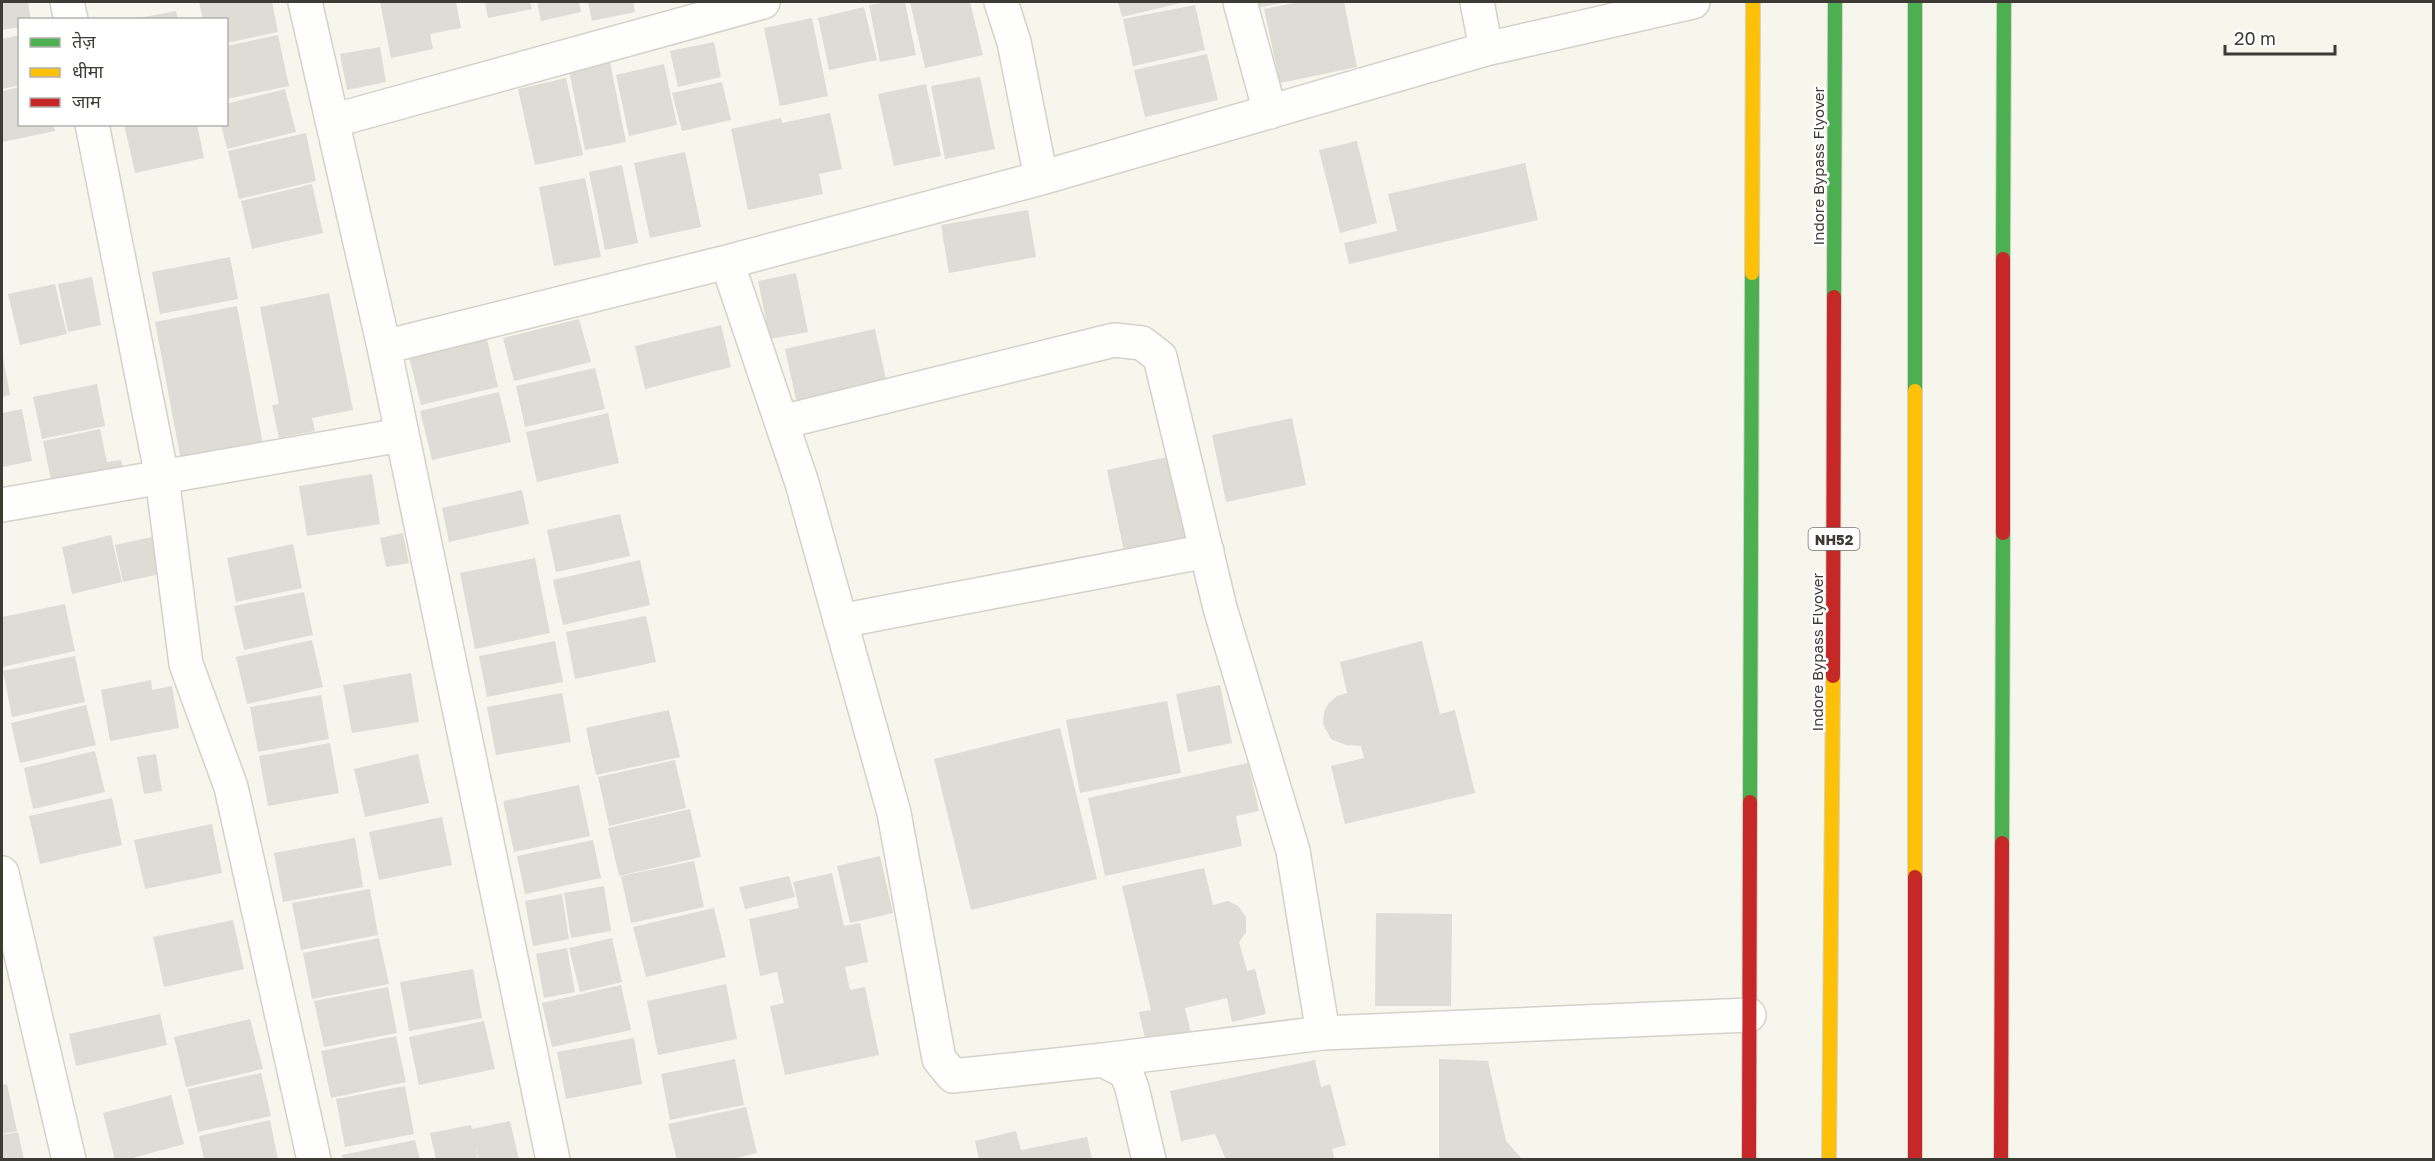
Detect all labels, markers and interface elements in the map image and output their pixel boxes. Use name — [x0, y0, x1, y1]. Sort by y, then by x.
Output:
legend — [18, 18, 228, 126]
scale bar — [2225, 18, 2334, 56]
text: 20 m — [2234, 27, 2276, 49]
text: तेज़ — [72, 30, 96, 52]
text: धीमा — [72, 60, 103, 82]
street label: Indore Bypass Flyover — [1809, 86, 1827, 245]
text: जाम — [72, 90, 102, 112]
road number: NH52 — [1808, 528, 1860, 550]
street label: Indore Bypass Flyover — [1808, 572, 1826, 731]

